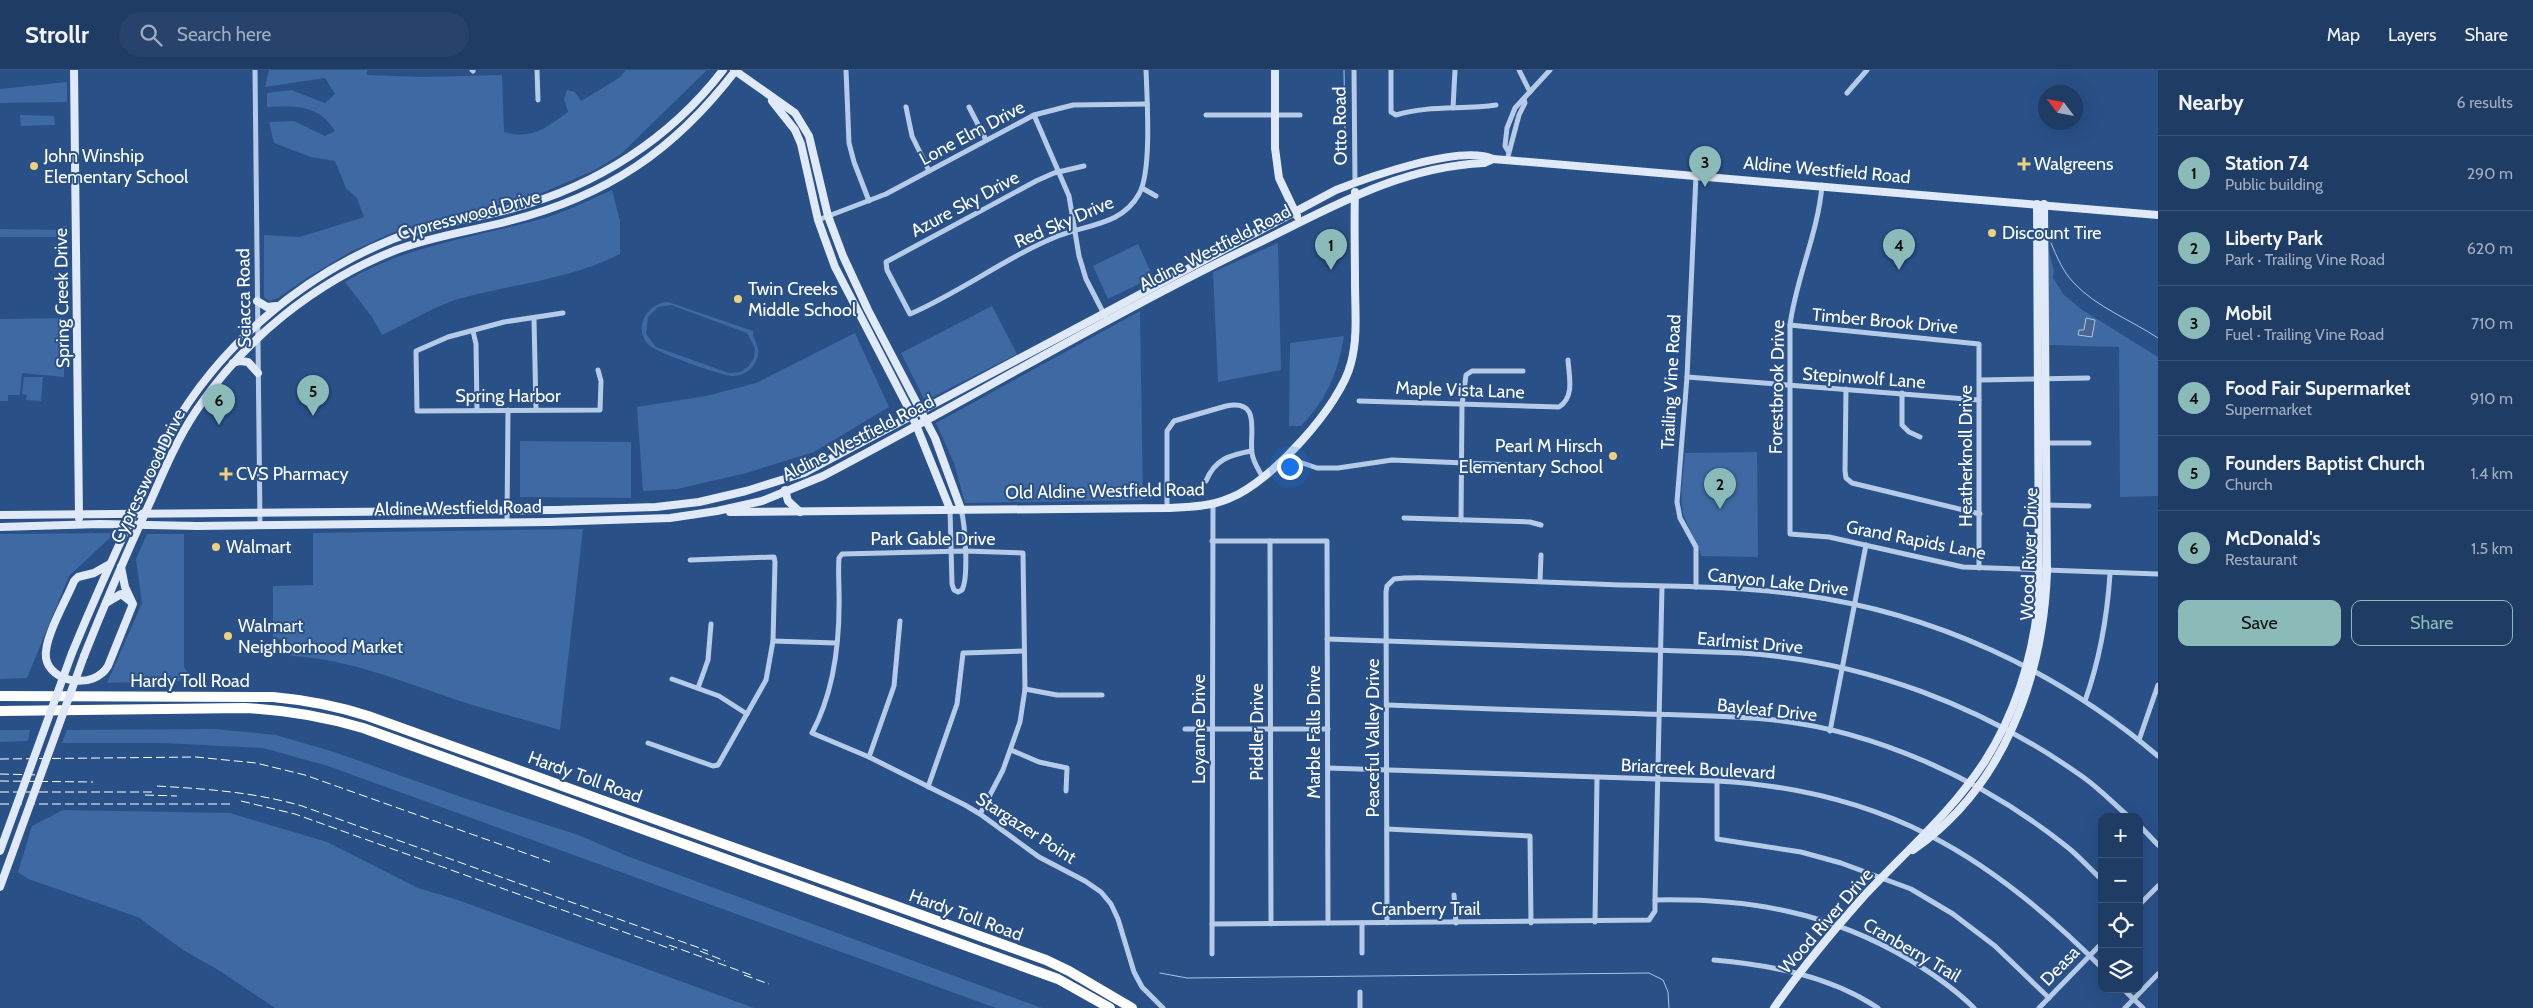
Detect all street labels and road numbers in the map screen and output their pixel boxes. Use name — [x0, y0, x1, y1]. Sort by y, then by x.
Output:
street label: Otto Road — [1328, 86, 1352, 166]
street label: Lone Elm Drive — [915, 96, 1029, 170]
street label: Aldine Westfield Road — [1743, 152, 1911, 188]
street label: Azure Sky Drive — [907, 166, 1023, 242]
street label: Cypresswood Drive — [395, 185, 543, 245]
street label: Red Sky Drive — [1011, 191, 1117, 253]
street label: Aldine Westfield Road — [1135, 200, 1295, 296]
street label: Spring Creek Drive — [50, 228, 74, 368]
street label: Sciacca Road — [232, 248, 256, 348]
street label: Timber Brook Drive — [1811, 304, 1959, 338]
street label: Trailing Vine Road — [1656, 314, 1686, 450]
street label: Forestbrook Drive — [1765, 320, 1789, 454]
street label: Stepinwolf Lane — [1802, 363, 1926, 393]
street label: Maple Vista Lane — [1395, 377, 1525, 403]
street label: Spring Harbor — [455, 385, 561, 407]
street label: Heatherknoll Drive — [1955, 385, 1977, 527]
street label: Aldine Westfield Road — [778, 390, 938, 486]
street label: Cypresswood Drive — [106, 405, 190, 547]
street label: Old Aldine Westfield Road — [1005, 478, 1205, 504]
street label: Wood River Drive — [2016, 487, 2042, 621]
street label: Aldine Westfield Road — [374, 496, 542, 520]
street label: Grand Rapids Lane — [1844, 516, 1988, 564]
street label: Park Gable Drive — [870, 528, 996, 550]
street label: Canyon Lake Drive — [1707, 564, 1849, 600]
street label: Earlmist Drive — [1696, 627, 1804, 659]
street label: Peaceful Valley Drive — [1362, 659, 1384, 817]
street label: Marble Falls Drive — [1303, 665, 1325, 799]
street label: Hardy Toll Road — [130, 670, 250, 692]
street label: Loyanne Drive — [1188, 674, 1210, 784]
street label: Piddler Drive — [1246, 683, 1268, 781]
street label: Bayleaf Drive — [1716, 694, 1818, 726]
street label: Hardy Toll Road — [525, 746, 645, 808]
street label: Briarcreek Boulevard — [1620, 754, 1776, 784]
street label: Stargazer Point — [972, 787, 1080, 869]
street label: Wood River Drive — [1774, 864, 1878, 978]
street label: Hardy Toll Road — [906, 884, 1026, 946]
street label: Cranberry Trail — [1371, 898, 1481, 920]
street label: Cranberry Trail — [1859, 913, 1965, 987]
street label: Deasa — [2036, 941, 2084, 991]

